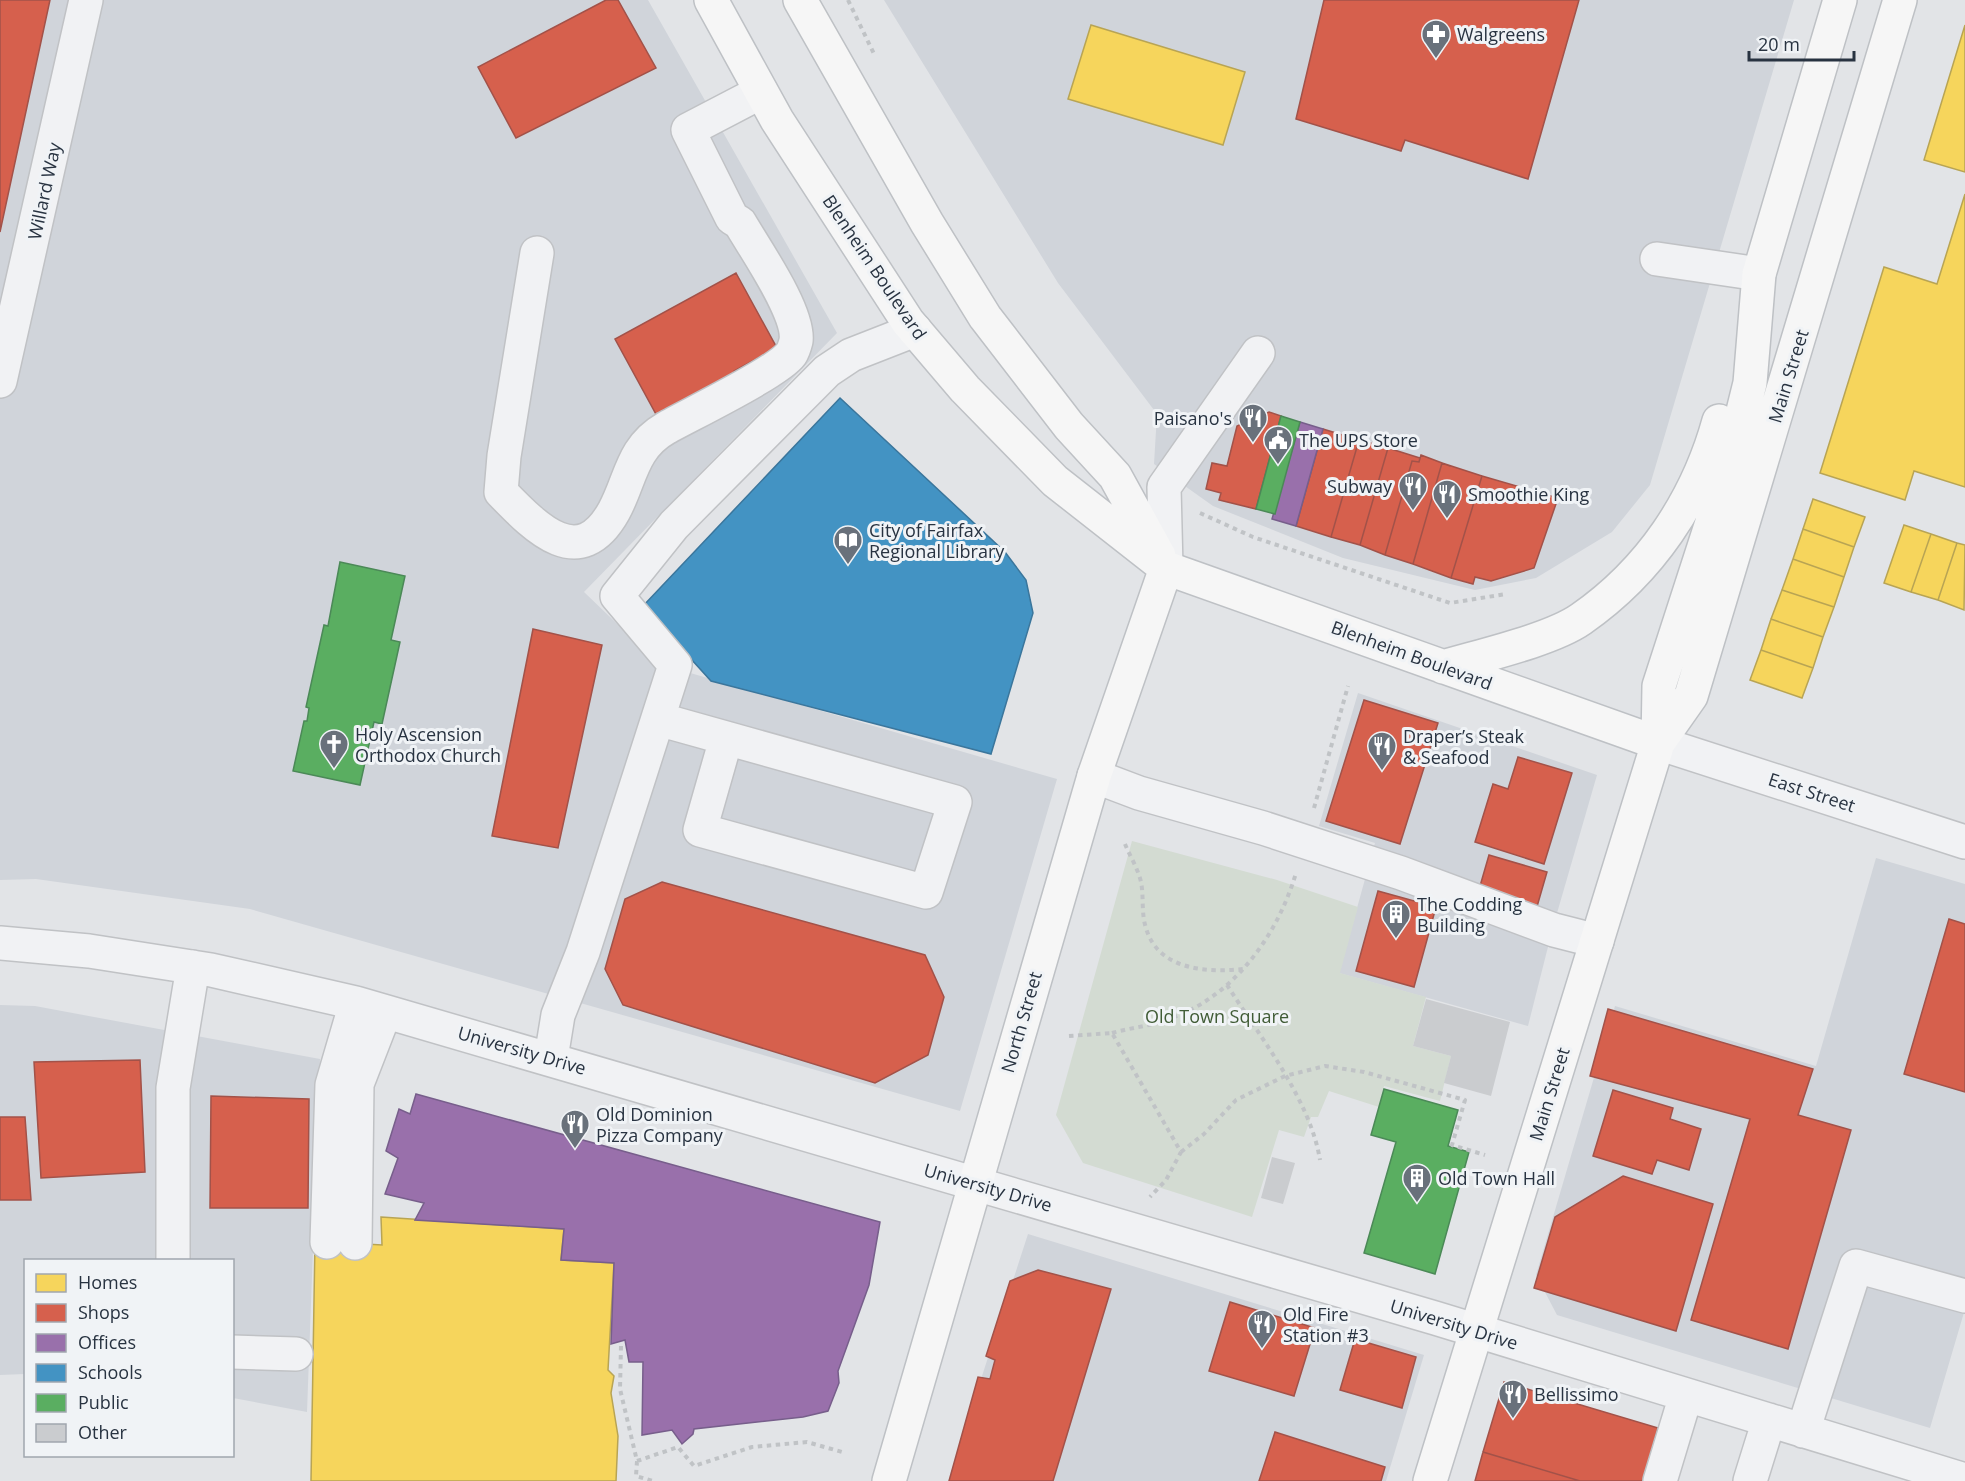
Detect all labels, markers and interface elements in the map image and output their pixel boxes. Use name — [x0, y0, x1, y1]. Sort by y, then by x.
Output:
pharmacy icon: Walgreens — [1420, 18, 1452, 60]
place label: Walgreens — [1457, 22, 1545, 46]
scale bar — [1749, 24, 1854, 62]
text: 20 m — [1758, 32, 1800, 56]
street label: Willard Way — [22, 139, 66, 242]
street label: Blenheim Boulevard — [818, 190, 932, 344]
street label: Main Street — [1762, 326, 1814, 426]
restaurant icon: Paisano's — [1237, 402, 1269, 444]
place label: Paisano's — [1154, 406, 1232, 430]
public building icon: The UPS Store — [1262, 424, 1294, 466]
place label: The UPS Store — [1299, 428, 1418, 452]
restaurant icon: Subway — [1397, 470, 1429, 512]
place label: Subway — [1327, 474, 1393, 498]
restaurant icon: Smoothie King — [1431, 478, 1463, 520]
place label: Smoothie King — [1468, 482, 1590, 506]
place label: City of Fairfax Regional Library — [869, 518, 1005, 563]
library icon: City of Fairfax Regional Library — [832, 524, 864, 566]
street label: Blenheim Boulevard — [1328, 615, 1496, 695]
place label: Holy Ascension Orthodox Church — [355, 722, 501, 767]
place label: Draper’s Steak & Seafood — [1403, 724, 1525, 769]
church icon: Holy Ascension Orthodox Church — [318, 728, 350, 770]
restaurant icon: Draper’s Steak & Seafood — [1366, 730, 1398, 772]
street label: East Street — [1766, 767, 1858, 817]
place label: The Codding Building — [1417, 892, 1523, 937]
building icon: The Codding Building — [1380, 898, 1412, 940]
street label: North Street — [995, 969, 1047, 1075]
park label: Old Town Square — [1145, 1004, 1289, 1028]
street label: University Drive — [455, 1020, 589, 1080]
street label: Main Street — [1523, 1044, 1575, 1144]
place label: Old Dominion Pizza Company — [596, 1102, 724, 1147]
restaurant icon: Old Dominion Pizza Company — [559, 1108, 591, 1150]
street label: University Drive — [921, 1157, 1055, 1217]
building icon: Old Town Hall — [1401, 1162, 1433, 1204]
place label: Old Town Hall — [1438, 1166, 1555, 1190]
legend — [24, 1259, 234, 1457]
text: Homes — [78, 1270, 137, 1294]
street label: University Drive — [1387, 1293, 1521, 1355]
text: Shops — [78, 1300, 129, 1324]
place label: Old Fire Station #3 — [1283, 1302, 1369, 1347]
restaurant icon: Old Fire Station #3 — [1246, 1308, 1278, 1350]
text: Offices — [78, 1330, 136, 1354]
text: Schools — [78, 1360, 142, 1384]
restaurant icon: Bellissimo — [1497, 1378, 1529, 1420]
place label: Bellissimo — [1534, 1382, 1619, 1406]
text: Public — [78, 1390, 129, 1414]
text: Other — [78, 1420, 128, 1444]

